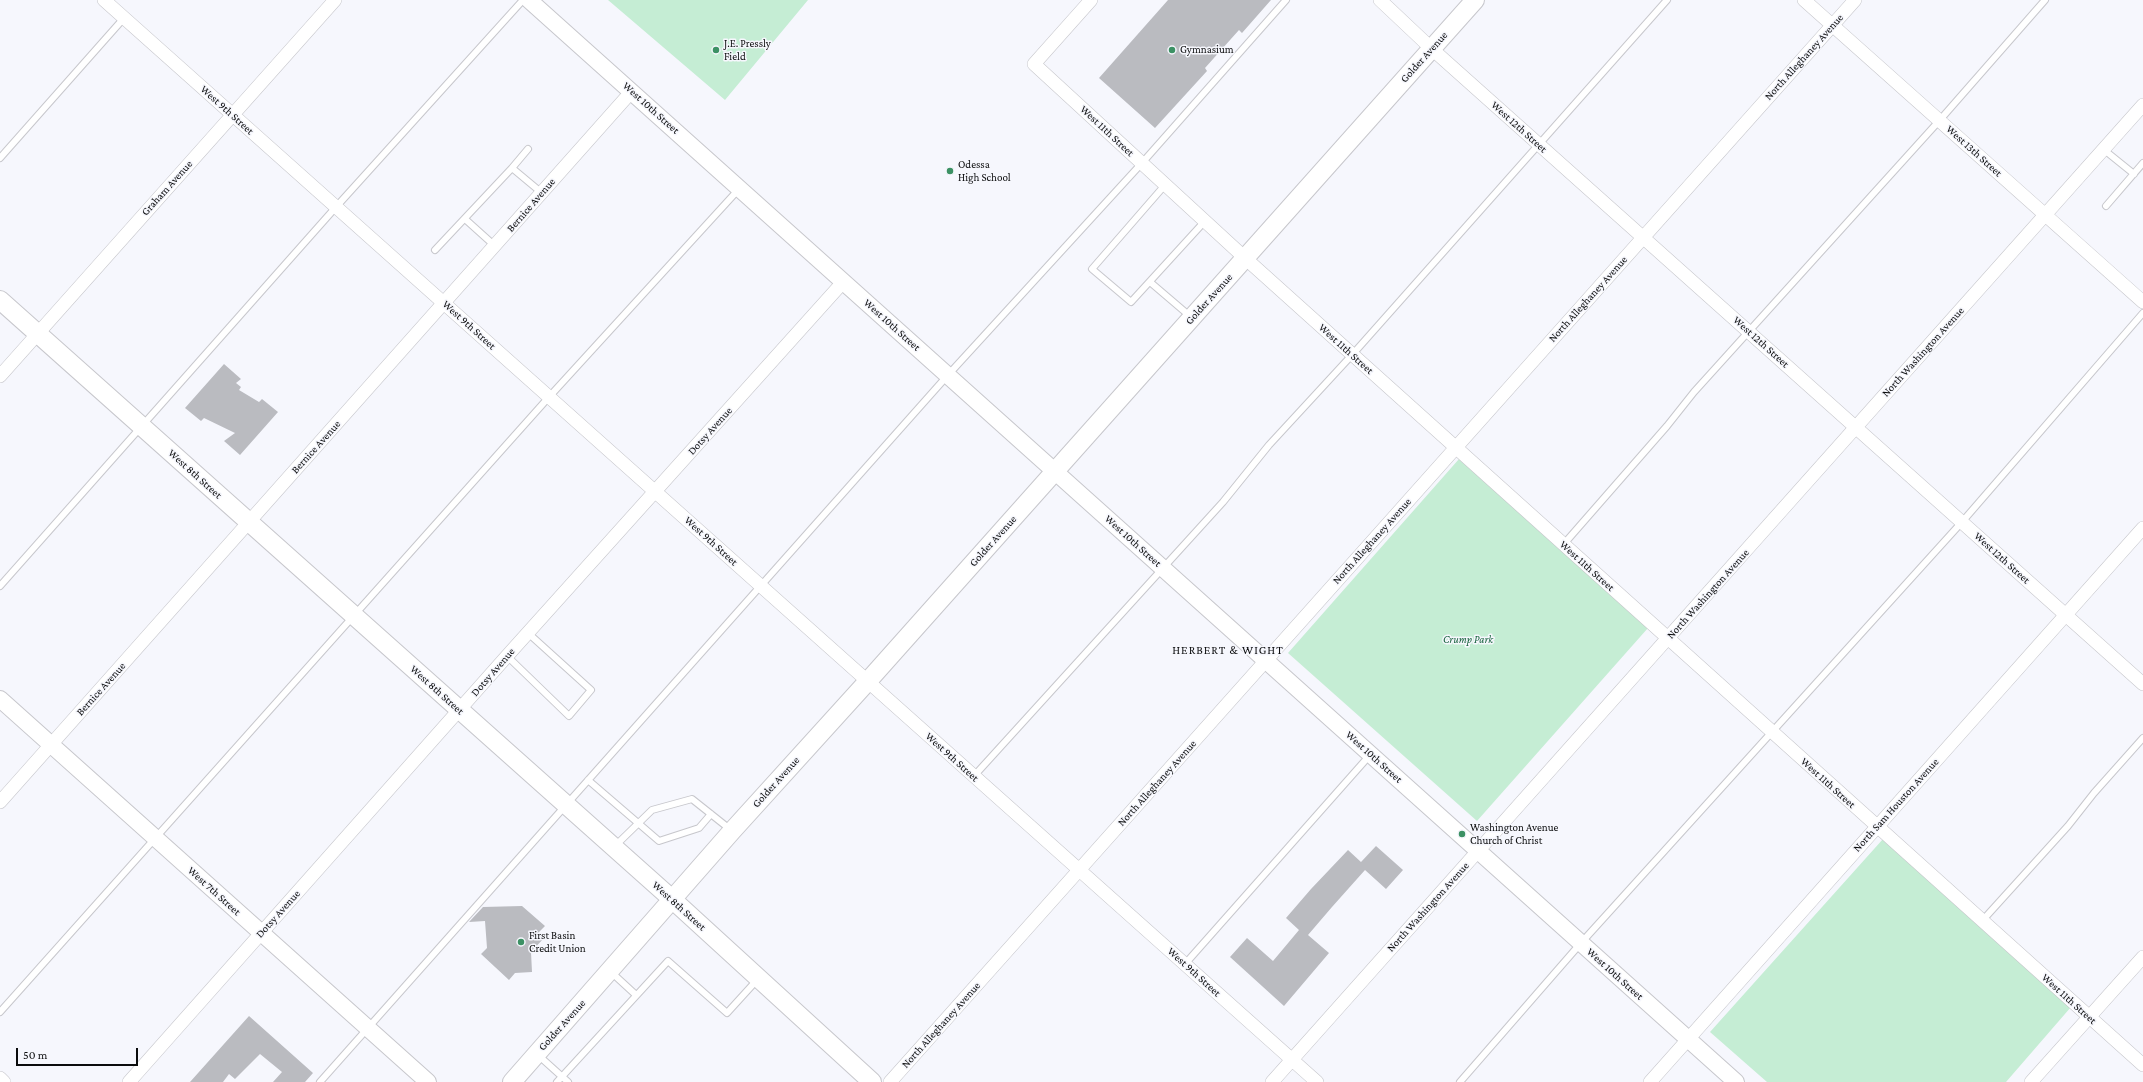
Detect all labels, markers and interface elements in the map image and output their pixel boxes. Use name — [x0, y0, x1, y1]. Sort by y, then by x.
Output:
street label: North Alleghaney Avenue — [1762, 11, 1846, 103]
street label: Golder Avenue — [1398, 29, 1450, 85]
place label: J.E. Pressly Field — [724, 37, 771, 63]
place label: Gymnasium — [1180, 43, 1234, 57]
marker: J.E. Pressly Field — [711, 45, 721, 55]
marker: Gymnasium — [1167, 45, 1177, 55]
street label: West 10th Street — [620, 79, 682, 137]
street label: West 9th Street — [198, 83, 256, 137]
street label: West 12th Street — [1488, 98, 1550, 156]
street label: West 11th Street — [1077, 103, 1137, 159]
street label: West 13th Street — [1943, 122, 2005, 180]
street label: Graham Avenue — [139, 158, 195, 218]
place label: Odessa High School — [958, 158, 1011, 184]
marker: Odessa High School — [945, 166, 955, 176]
street label: Bernice Avenue — [504, 175, 558, 235]
street label: North Alleghaney Avenue — [1546, 253, 1630, 345]
street label: Golder Avenue — [1183, 271, 1235, 327]
street label: West 10th Street — [861, 296, 923, 354]
street label: West 9th Street — [440, 298, 498, 352]
street label: North Washington Avenue — [1879, 304, 1967, 400]
street label: West 12th Street — [1730, 313, 1792, 371]
street label: West 11th Street — [1316, 321, 1376, 377]
street label: Dotsy Avenue — [685, 404, 735, 458]
street label: Bernice Avenue — [289, 418, 343, 476]
street label: West 8th Street — [165, 446, 225, 502]
street label: North Alleghaney Avenue — [1330, 495, 1414, 587]
street label: West 10th Street — [1102, 512, 1164, 570]
street label: Golder Avenue — [967, 513, 1019, 569]
street label: West 9th Street — [682, 514, 740, 568]
street label: West 12th Street — [1971, 529, 2033, 587]
street label: West 11th Street — [1557, 538, 1617, 594]
street label: North Washington Avenue — [1664, 546, 1752, 642]
park label: Crump Park — [1443, 633, 1493, 647]
district label: HERBERT & WIGHT — [1172, 643, 1284, 657]
street label: Dotsy Avenue — [468, 645, 518, 699]
street label: Bernice Avenue — [74, 660, 128, 718]
street label: West 8th Street — [407, 662, 467, 718]
street label: West 10th Street — [1343, 728, 1405, 786]
street label: West 9th Street — [923, 730, 981, 784]
street label: North Alleghaney Avenue — [1115, 737, 1199, 829]
street label: Golder Avenue — [750, 754, 802, 810]
street label: West 11th Street — [1798, 755, 1858, 811]
street label: North Sam Houston Avenue — [1850, 755, 1942, 855]
place label: Washington Avenue Church of Christ — [1470, 821, 1558, 847]
marker: Washington Avenue Church of Christ — [1457, 829, 1467, 839]
street label: North Washington Avenue — [1384, 859, 1472, 955]
street label: West 7th Street — [185, 864, 243, 918]
street label: West 8th Street — [649, 878, 709, 934]
street label: Dotsy Avenue — [253, 887, 303, 941]
place label: First Basin Credit Union — [529, 929, 586, 955]
marker: First Basin Credit Union — [516, 937, 526, 947]
street label: West 9th Street — [1165, 945, 1223, 999]
street label: West 10th Street — [1584, 945, 1646, 1003]
street label: West 11th Street — [2039, 971, 2099, 1027]
street label: North Alleghaney Avenue — [899, 979, 983, 1071]
street label: Golder Avenue — [536, 997, 588, 1053]
scale bar — [18, 1040, 140, 1066]
text: 50 m — [23, 1048, 47, 1062]

